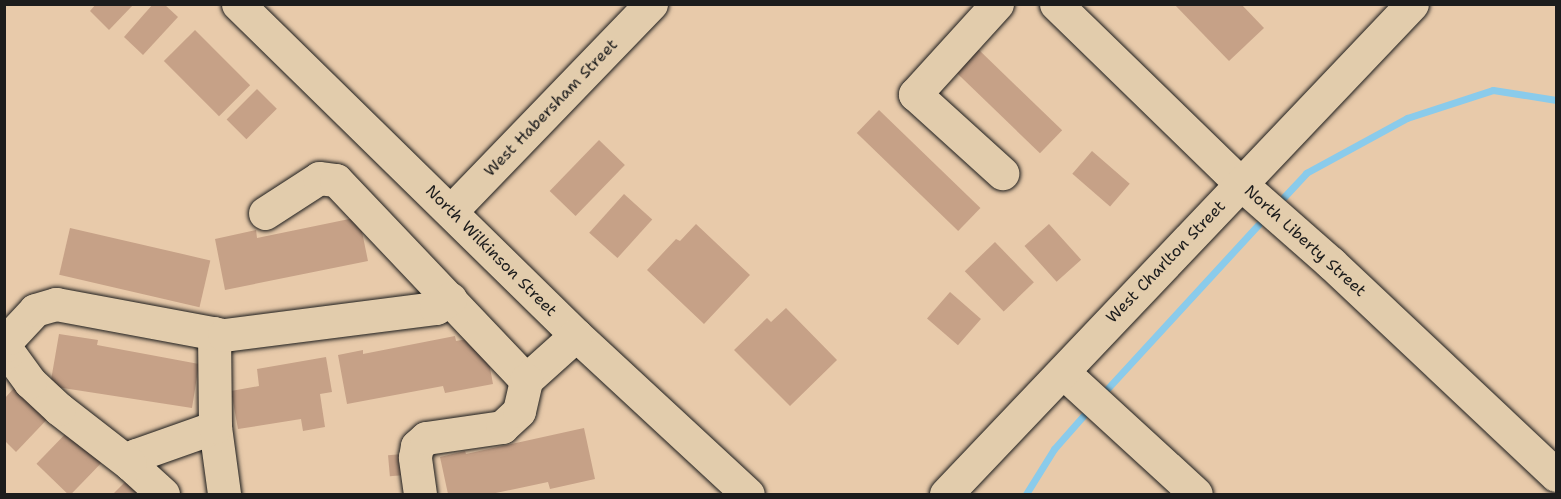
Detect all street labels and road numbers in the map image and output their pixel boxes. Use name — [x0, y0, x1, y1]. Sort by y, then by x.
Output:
street label: West Habersham Street — [480, 35, 622, 181]
street label: North Wilkinson Street — [421, 181, 561, 321]
street label: North Liberty Street — [1240, 181, 1370, 301]
street label: West Charlton Street — [1102, 197, 1230, 327]

